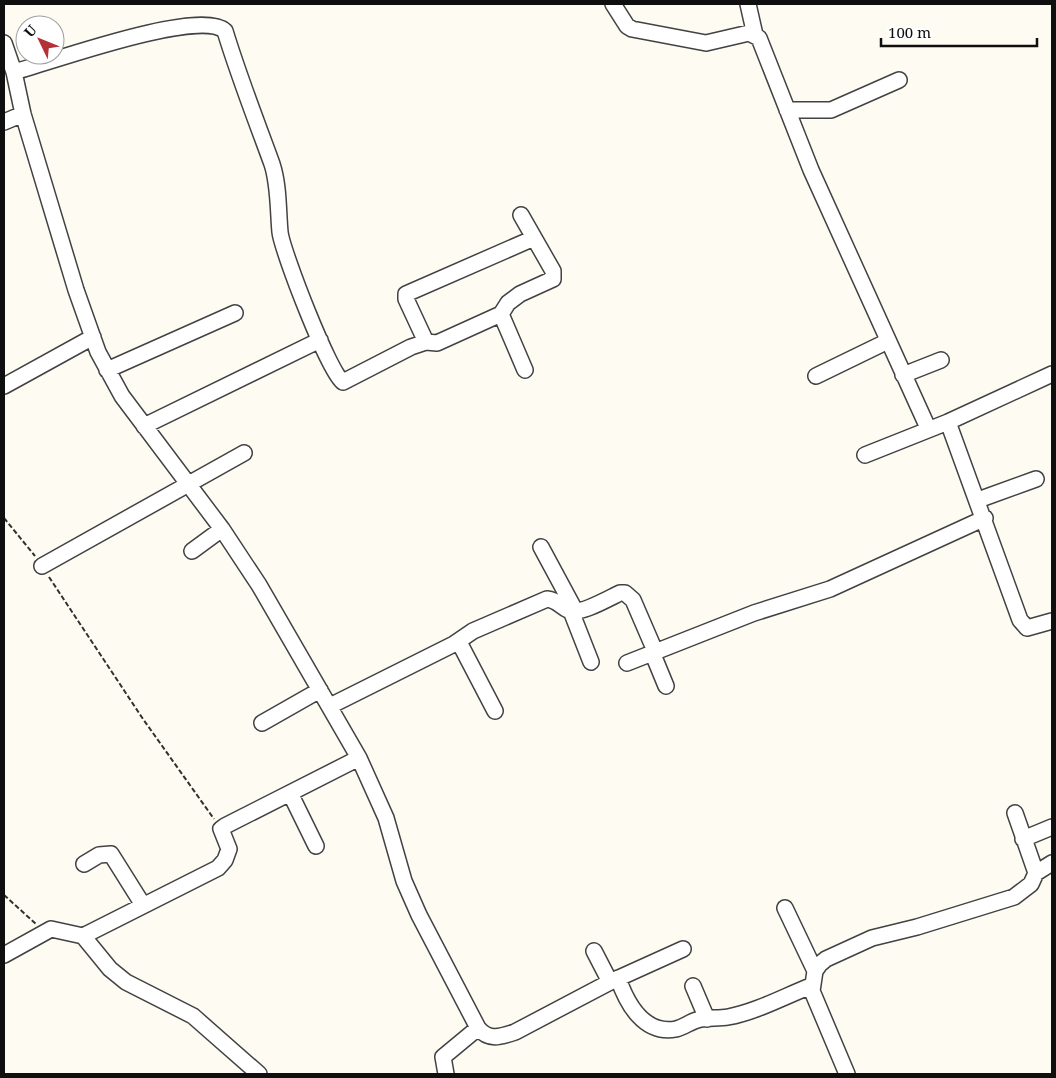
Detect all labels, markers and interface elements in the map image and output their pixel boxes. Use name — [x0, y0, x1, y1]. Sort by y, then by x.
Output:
north arrow — [15, 15, 65, 65]
scale bar — [881, 15, 1037, 47]
text: U — [20, 20, 41, 41]
text: 100 m — [888, 22, 931, 42]

